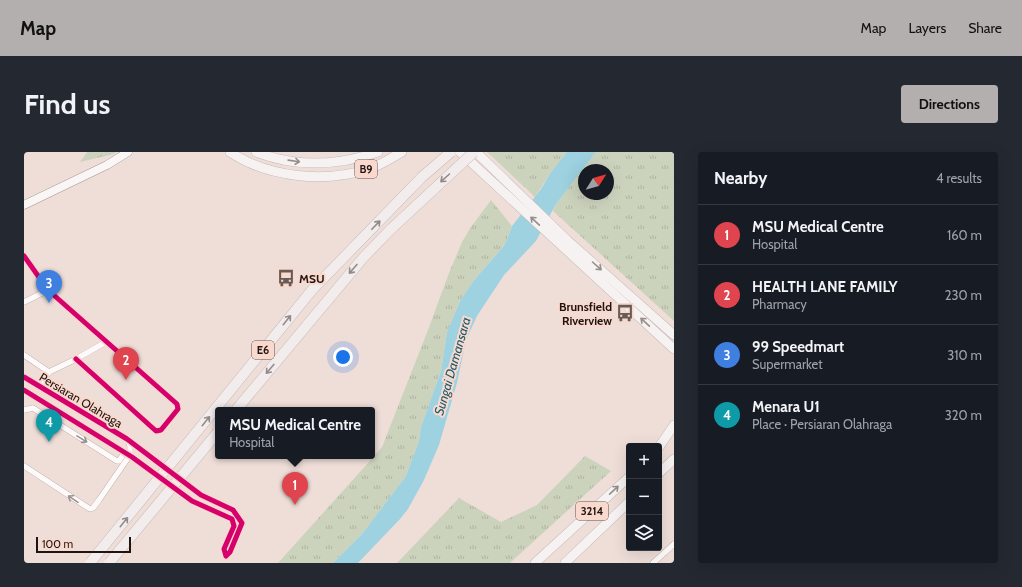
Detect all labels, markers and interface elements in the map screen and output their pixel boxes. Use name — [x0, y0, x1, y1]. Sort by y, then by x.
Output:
text: Map — [20, 17, 56, 40]
text: Map — [861, 19, 886, 37]
text: Layers — [908, 19, 946, 37]
text: Share — [968, 19, 1002, 37]
button: Directions — [901, 85, 998, 123]
text: Find us — [24, 87, 110, 121]
one-way arrow — [287, 158, 300, 165]
road number: B9 — [355, 160, 377, 178]
north arrow — [578, 164, 614, 200]
text: Nearby — [714, 168, 767, 188]
text: 4 results — [936, 170, 982, 186]
one-way arrow — [440, 173, 450, 183]
one-way arrow — [530, 216, 540, 226]
text: MSU Medical Centre — [752, 218, 884, 236]
one-way arrow — [371, 220, 381, 230]
text: 1 — [725, 227, 729, 243]
text: 160 m — [947, 227, 982, 243]
text: Hospital — [752, 236, 797, 252]
one-way arrow — [591, 261, 601, 270]
one-way arrow — [349, 264, 358, 275]
bus stop icon: MSU — [276, 268, 296, 288]
pin: 3 — [36, 270, 62, 303]
place label: MSU — [299, 271, 325, 286]
text: HEALTH LANE FAMILY — [752, 278, 898, 296]
text: 2 — [724, 287, 730, 303]
text: 230 m — [945, 287, 982, 303]
text: Pharmacy — [752, 296, 807, 312]
place label: Brunsfield Riverview — [559, 299, 612, 328]
bus stop icon: Brunsfield Riverview — [615, 303, 635, 323]
one-way arrow — [283, 314, 292, 325]
water label: Sungai Damansara — [430, 315, 474, 417]
one-way arrow — [640, 317, 650, 327]
text: 99 Speedmart — [752, 338, 844, 356]
road number: E6 — [252, 341, 274, 359]
pin: 2 — [113, 347, 139, 380]
your location — [333, 347, 353, 367]
text: 3 — [723, 347, 731, 363]
text: 310 m — [947, 347, 982, 363]
text: Supermarket — [752, 356, 823, 372]
one-way arrow — [265, 364, 274, 375]
street label: Persiaran Olahraga — [37, 369, 125, 431]
text: Menara U1 — [752, 398, 820, 416]
popup — [215, 407, 375, 459]
text: 4 — [723, 407, 731, 423]
text: 320 m — [945, 407, 982, 423]
pin: 4 — [36, 409, 62, 442]
one-way arrow — [201, 415, 210, 426]
text: MSU Medical Centre — [229, 416, 361, 434]
text: Place · Persiaran Olahraga — [752, 416, 892, 432]
text: Hospital — [229, 434, 274, 450]
one-way arrow — [76, 435, 87, 443]
map controls — [626, 443, 662, 551]
button: + — [626, 443, 662, 479]
pin: 1 — [282, 472, 308, 505]
button: − — [626, 479, 662, 515]
one-way arrow — [609, 486, 619, 495]
one-way arrow — [68, 495, 79, 503]
road number: 3214 — [576, 502, 608, 520]
button: layers — [626, 515, 662, 551]
one-way arrow — [119, 516, 128, 527]
scale bar — [36, 535, 131, 554]
text: 100 m — [42, 537, 73, 551]

